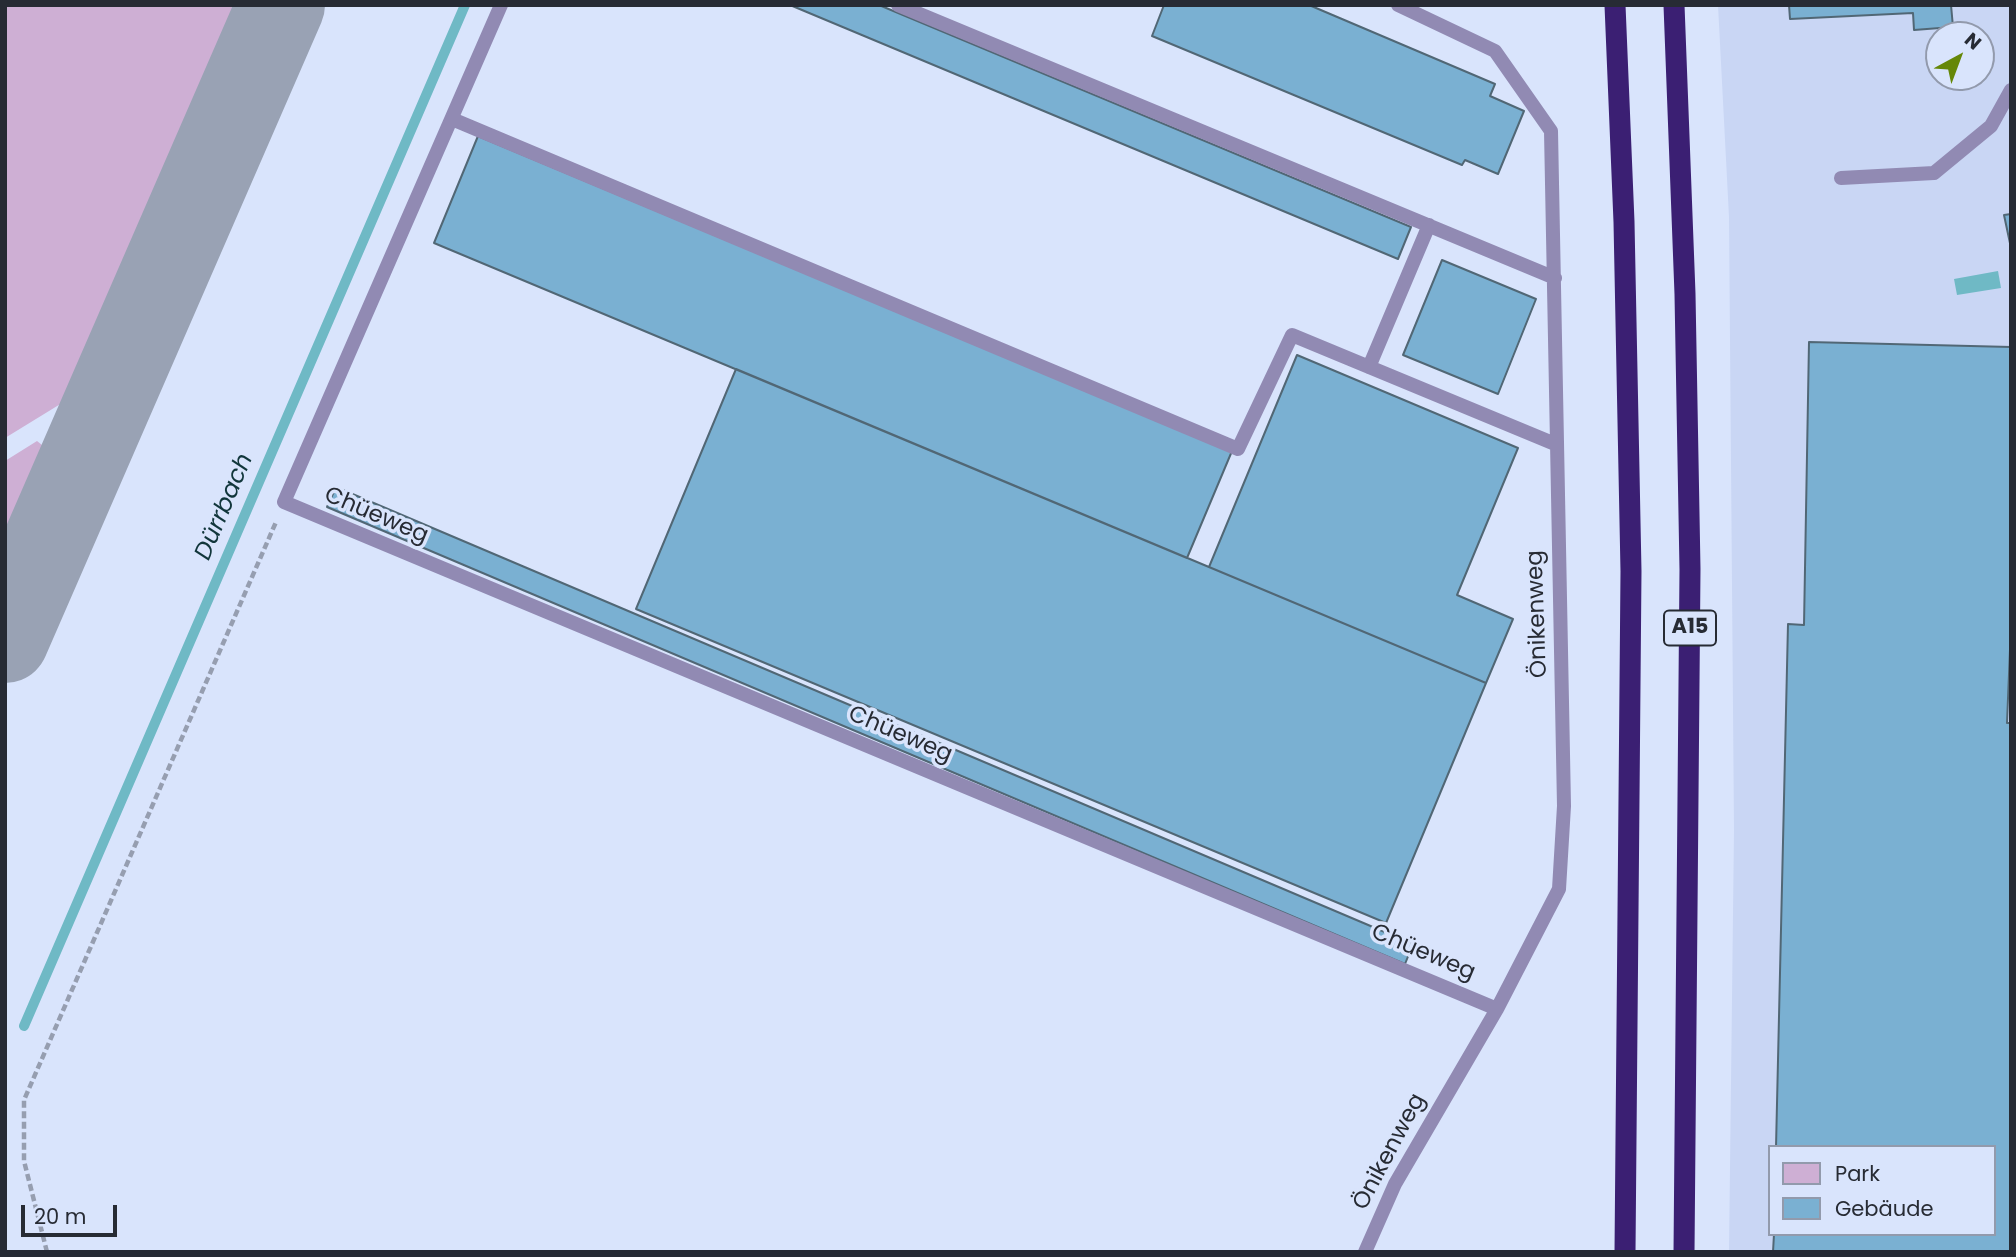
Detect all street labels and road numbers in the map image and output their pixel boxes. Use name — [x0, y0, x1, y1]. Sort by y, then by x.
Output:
street label: Chüeweg — [320, 482, 432, 550]
street label: Önikenweg — [1522, 550, 1554, 678]
road number: A15 — [1664, 610, 1716, 646]
street label: Chüeweg — [844, 701, 956, 769]
street label: Chüeweg — [1367, 919, 1479, 987]
street label: Önikenweg — [1348, 1089, 1432, 1215]

